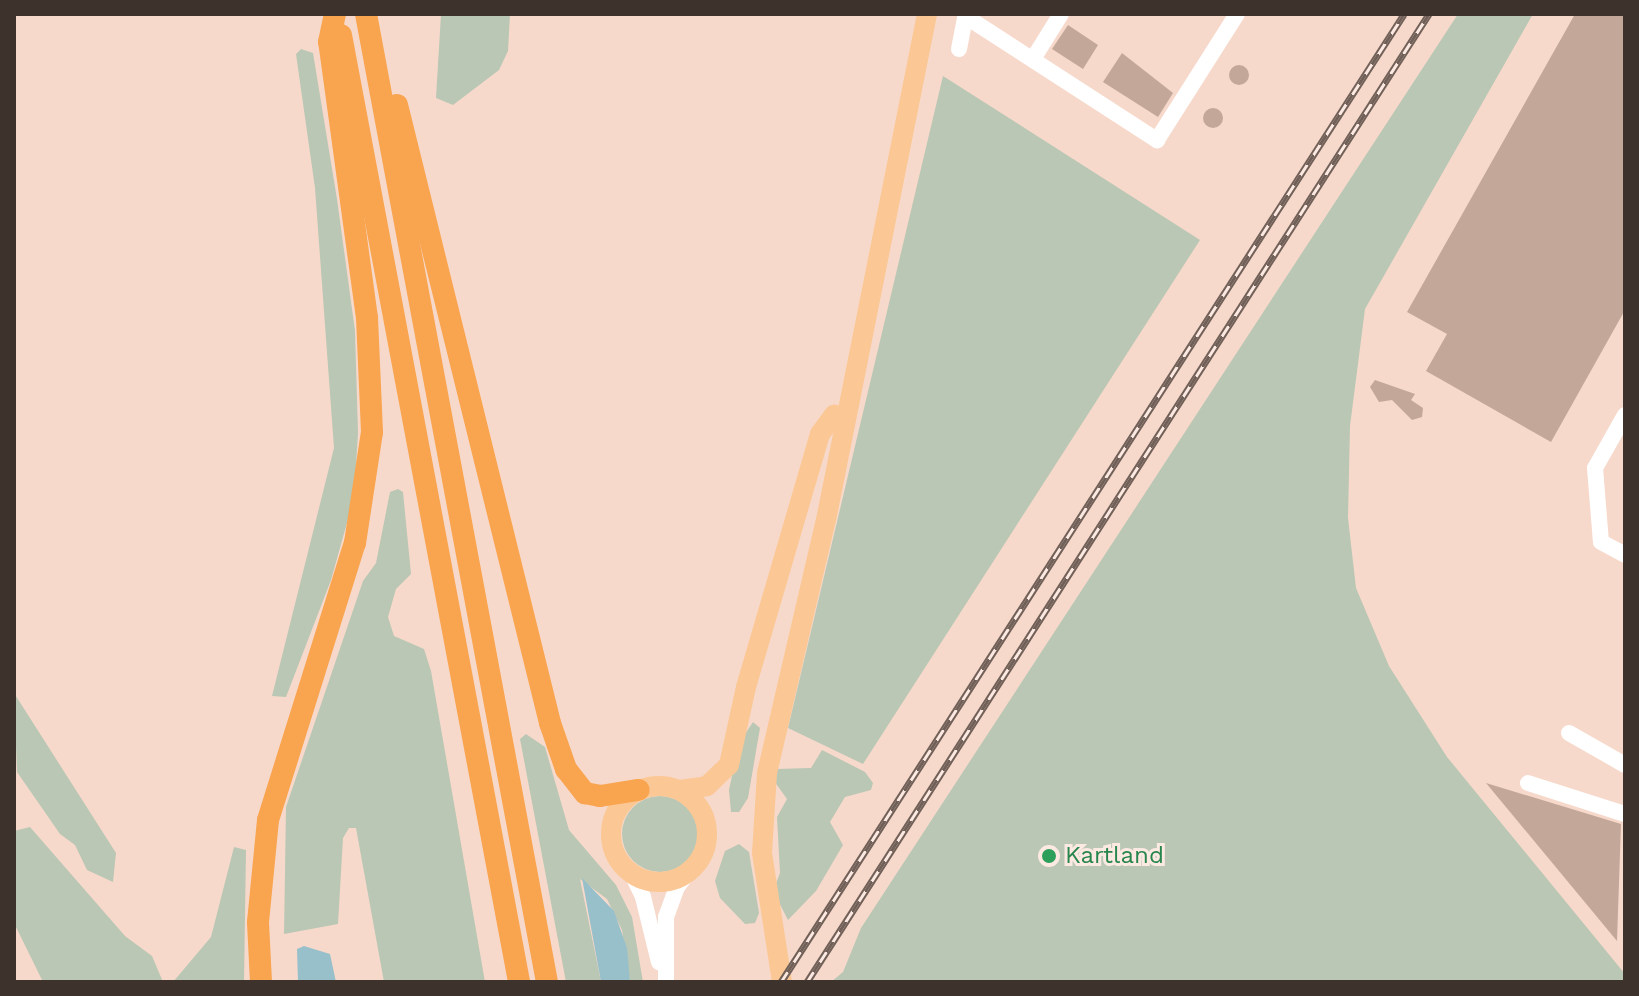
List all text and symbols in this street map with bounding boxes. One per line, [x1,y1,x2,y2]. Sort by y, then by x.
place label: Kartland [1065,842,1164,870]
marker: Kartland [1040,847,1058,865]

